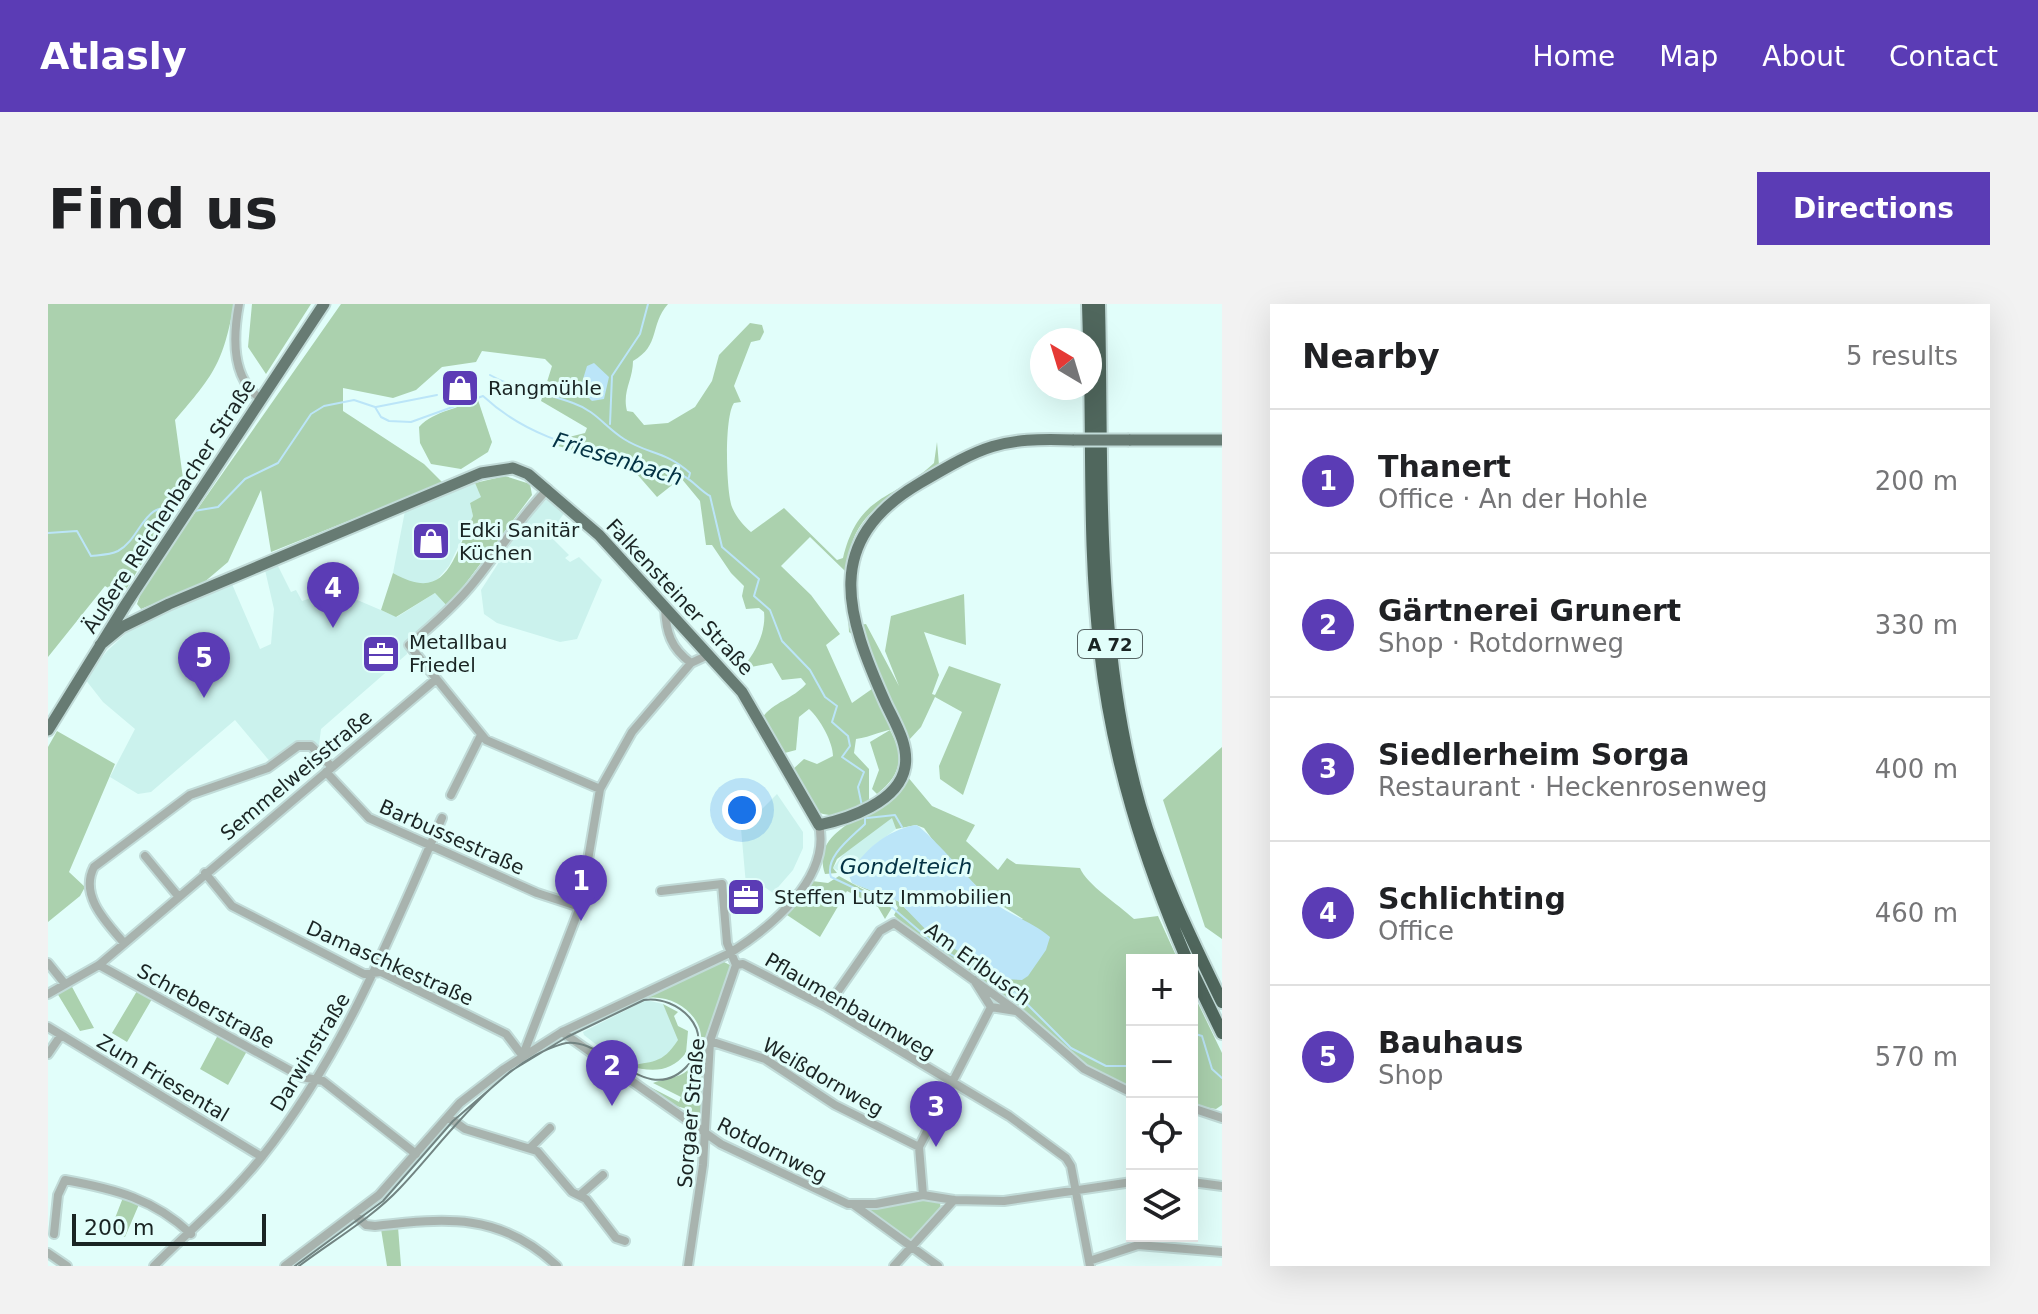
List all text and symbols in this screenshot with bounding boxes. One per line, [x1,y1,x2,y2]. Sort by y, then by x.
text: Atlasly [40,34,187,78]
text: Home [1532,40,1615,73]
text: Map [1659,40,1718,73]
text: About [1762,40,1845,73]
text: Contact [1889,40,1998,73]
button: Directions [1757,172,1990,245]
text: Find us [48,176,278,241]
north arrow [1030,328,1102,400]
text: Nearby [1302,336,1440,376]
text: 5 results [1846,341,1958,371]
shop icon: Rangmühle [439,367,481,409]
street label: Äußere Reichenbacher Straße [78,374,260,638]
place label: Rangmühle [488,376,602,400]
water label: Friesenbach [550,427,686,491]
text: Thanert [1378,449,1511,484]
text: 1 [1319,466,1337,496]
text: 200 m [1875,466,1958,496]
text: Office · An der Hohle [1378,484,1648,514]
street label: Falkensteiner Straße [601,514,759,680]
place label: Edki Sanitär Küchen [459,518,580,565]
shop icon: Edki Sanitär Küchen [410,520,452,562]
pin: 4 [307,562,359,628]
text: Gärtnerei Grunert [1378,593,1681,628]
text: 2 [1319,610,1337,640]
text: 330 m [1875,610,1958,640]
text: Shop · Rotdornweg [1378,628,1624,658]
place label: Metallbau Friedel [409,630,507,677]
road number: A 72 [1078,630,1142,658]
pin: 5 [178,632,230,698]
office icon: Metallbau Friedel [360,633,402,675]
street label: Semmelweisstraße [215,705,377,845]
text: Siedlerheim Sorga [1378,737,1690,772]
text: 3 [1319,754,1337,784]
text: 400 m [1875,754,1958,784]
text: Restaurant · Heckenrosenweg [1378,772,1767,802]
your location [722,790,762,830]
street label: Barbussestraße [376,794,528,880]
water label: Gondelteich [840,854,972,879]
pin: 1 [555,855,607,921]
office icon: Steffen Lutz Immobilien [725,876,767,918]
text: Schlichting [1378,881,1566,916]
place label: Steffen Lutz Immobilien [774,885,1012,909]
text: 4 [1319,898,1337,928]
text: 460 m [1875,898,1958,928]
street label: Damaschkestraße [303,915,477,1011]
text: Office [1378,916,1454,946]
street label: Am Erlbusch [920,917,1036,1011]
street label: Pflaumenbaumweg [761,947,939,1065]
map controls [1126,954,1198,1242]
button: + [1126,954,1198,1026]
street label: Schreberstraße [133,958,279,1054]
street label: Darwinstraße [265,988,355,1116]
text: Bauhaus [1378,1025,1523,1060]
button: − [1126,1026,1198,1098]
street label: Zum Friesental [93,1029,233,1127]
street label: Weißdornweg [758,1033,888,1121]
street label: Sorgaer Straße [672,1037,710,1189]
pin: 2 [586,1040,638,1106]
text: 5 [1319,1042,1337,1072]
text: 570 m [1875,1042,1958,1072]
text: Shop [1378,1060,1443,1090]
pin: 3 [910,1081,962,1147]
button: locate [1126,1098,1198,1170]
street label: Rotdornweg [713,1112,831,1188]
button: layers [1126,1170,1198,1242]
scale bar [72,1210,266,1246]
text: 200 m [84,1215,154,1240]

